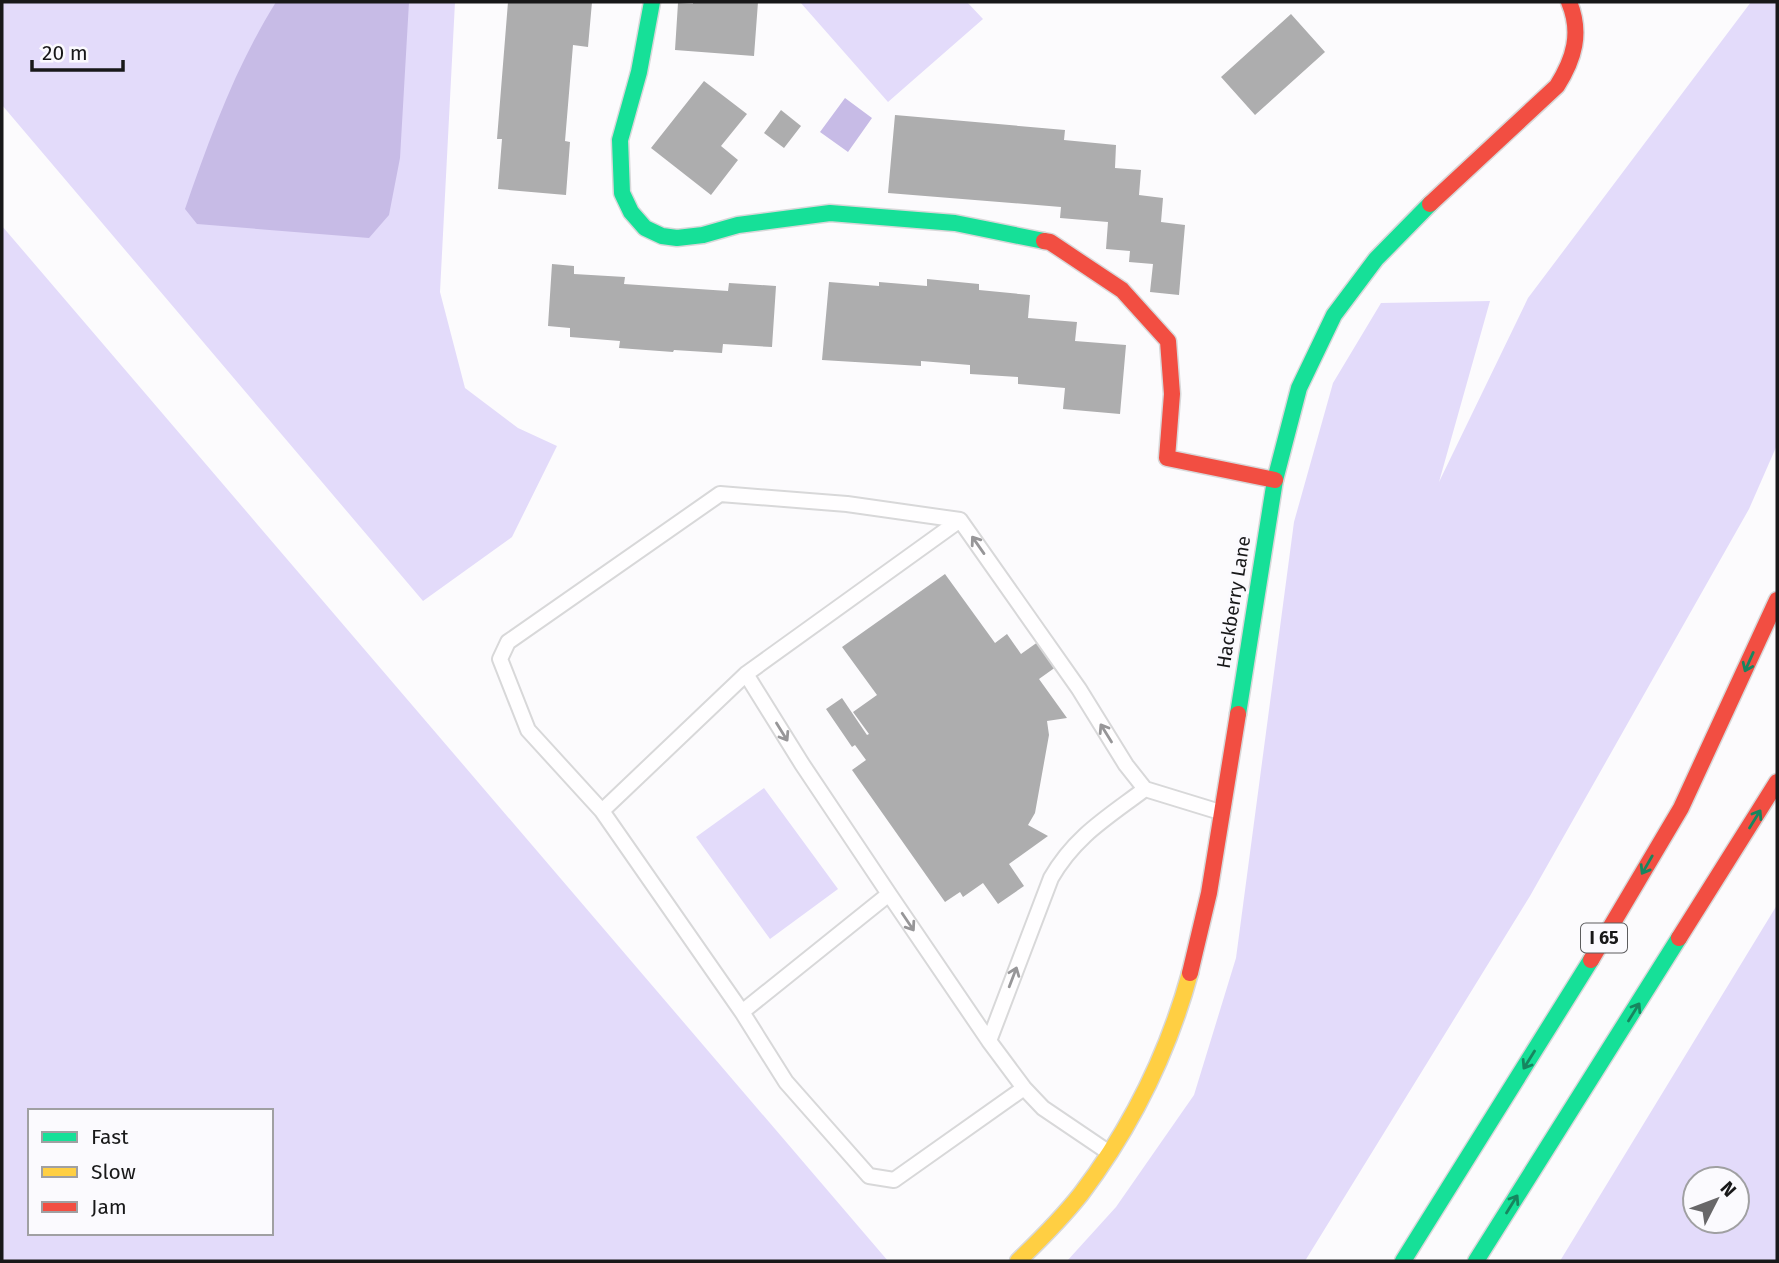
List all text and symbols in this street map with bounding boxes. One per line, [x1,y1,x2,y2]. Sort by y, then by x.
scale bar [32,28,122,72]
text: 20 m [42,40,88,66]
street label: Hackberry Lane [1212,534,1255,670]
one-way arrow [971,536,985,555]
one-way arrow [1742,651,1755,672]
one-way arrow [775,722,789,742]
one-way arrow [1099,723,1113,743]
one-way arrow [1748,809,1762,829]
one-way arrow [1640,855,1654,875]
one-way arrow [900,912,915,931]
road number: I 65 [1581,923,1627,953]
one-way arrow [1008,967,1020,989]
one-way arrow [1628,1002,1642,1022]
one-way arrow [1522,1049,1536,1069]
legend [28,1109,273,1235]
text: Fast [91,1124,129,1150]
text: Slow [91,1159,136,1185]
north arrow [1681,1165,1751,1235]
text: N [1715,1177,1741,1201]
text: Jam [91,1194,127,1220]
one-way arrow [1506,1194,1520,1214]

